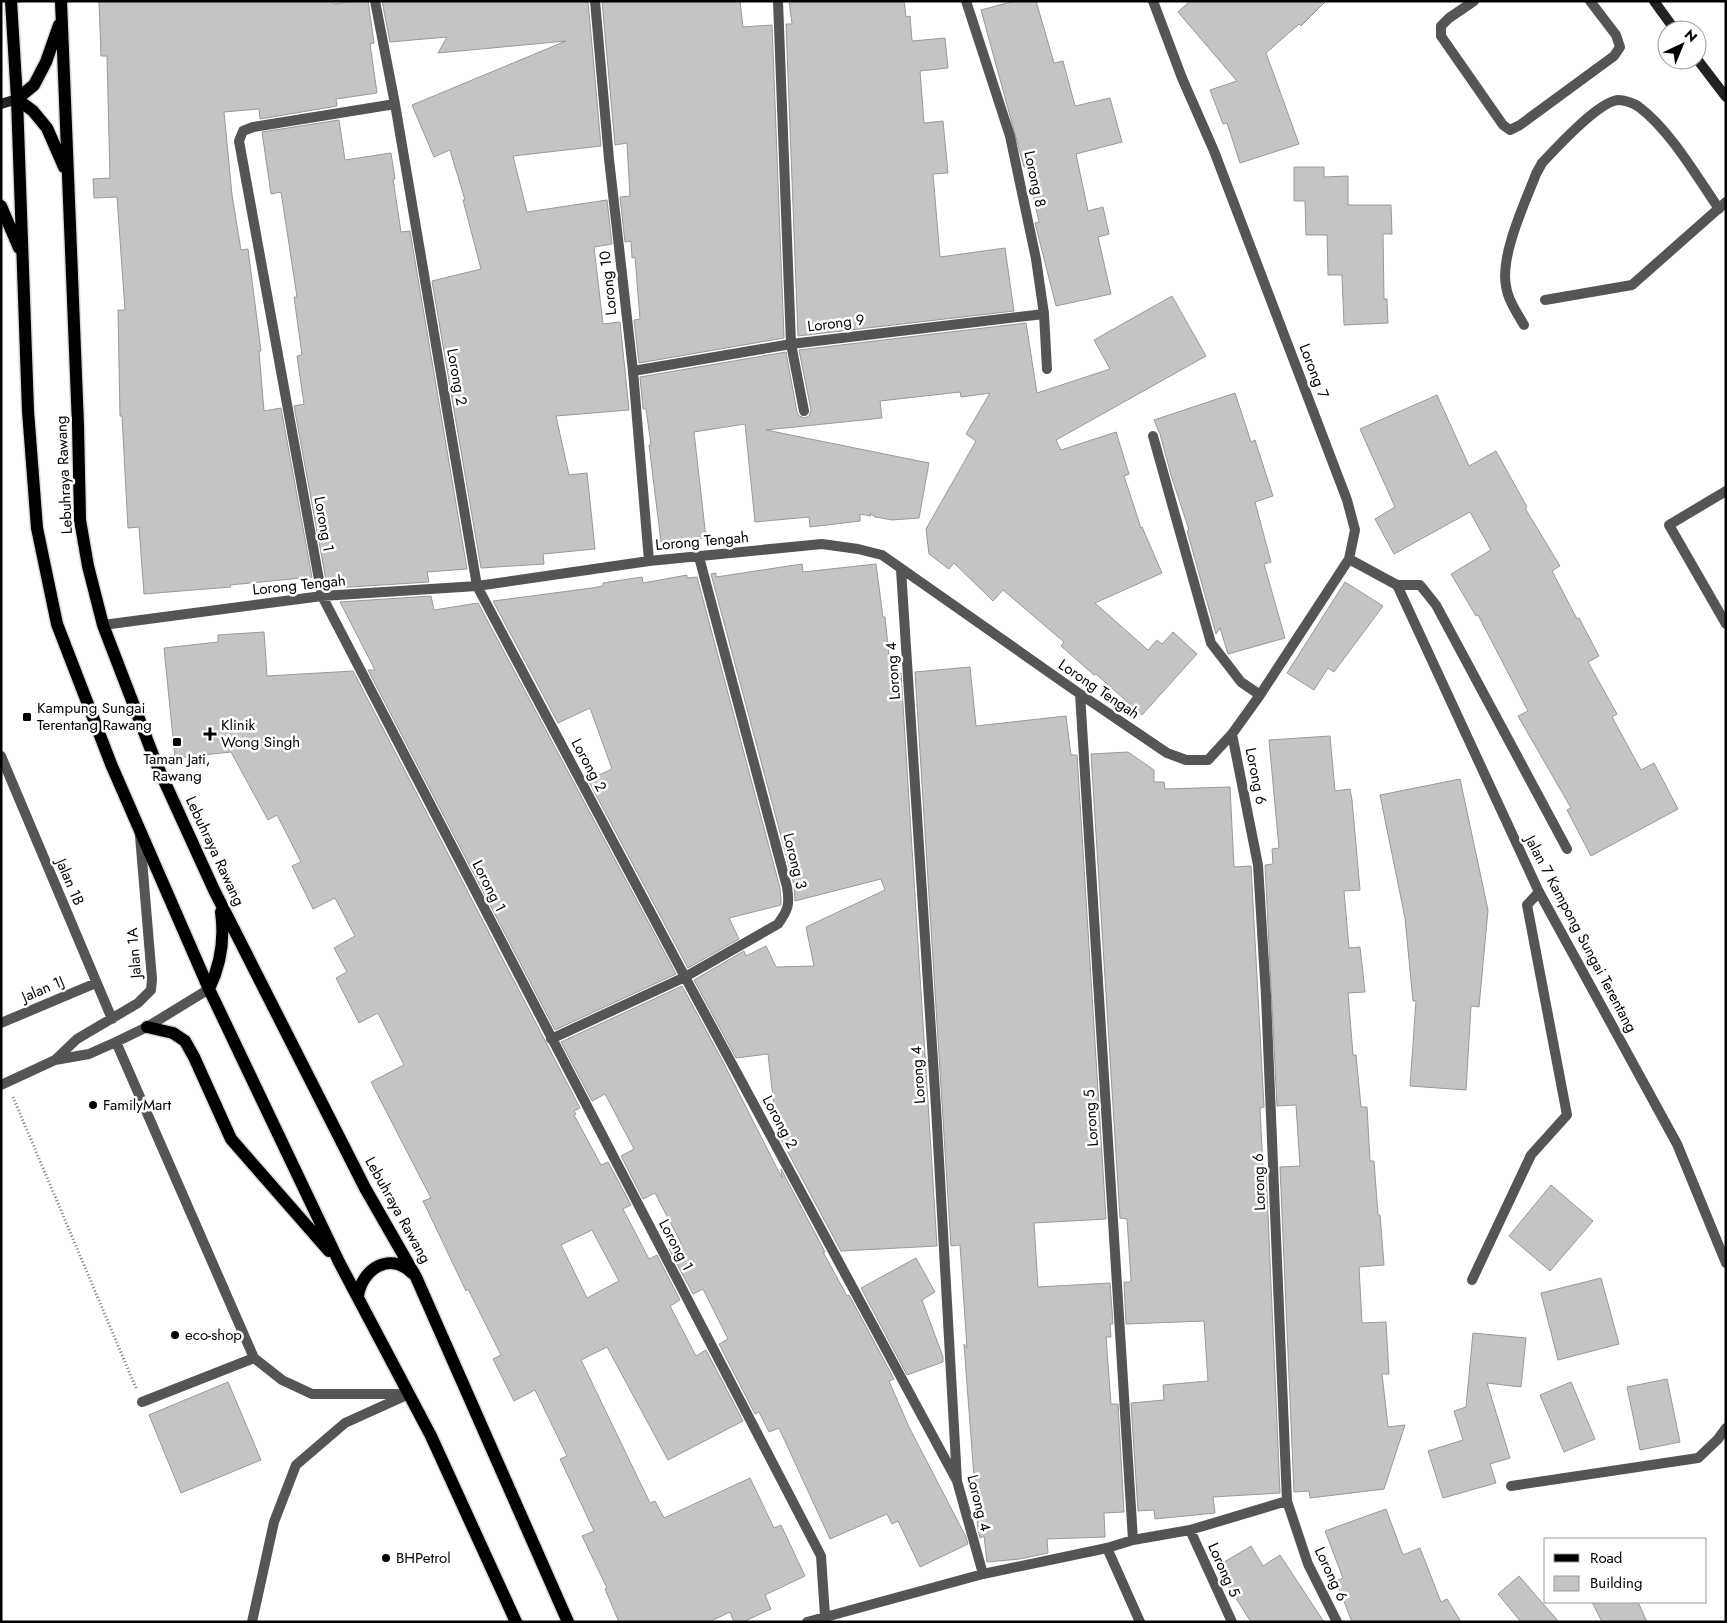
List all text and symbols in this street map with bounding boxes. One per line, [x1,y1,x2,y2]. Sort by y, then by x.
north arrow [1657,20,1707,70]
text: N [1680,25,1702,47]
street label: Lorong 8 [1018,149,1052,209]
street label: Lorong 10 [594,250,622,316]
street label: Lorong 9 [806,309,866,337]
street label: Lorong 7 [1294,341,1334,402]
street label: Lorong 2 [441,347,473,407]
street label: Lebuhraya Rawang [50,415,78,535]
street label: Lorong 1 [308,495,340,553]
street label: Lorong Tengah [654,526,750,556]
street label: Lorong Tengah [251,569,347,601]
street label: Lorong 4 [880,641,906,701]
street label: Lorong Tengah [1054,654,1144,724]
place label: Kampung Sungai Terentang Rawang [37,697,152,736]
marker: Kampung Sungai Terentang Rawang [21,711,33,723]
place label: Klinik Wong Singh [221,714,300,753]
marker: Klinik Wong Singh [203,727,217,741]
street label: Lorong 2 [566,734,612,796]
marker: Taman Jati, Rawang [171,736,183,748]
street label: Lorong 6 [1240,746,1272,806]
place label: Taman Jati, Rawang [144,748,210,787]
street label: Lebuhraya Rawang [180,793,250,909]
street label: Jalan 7 Kampong Sungai Terentang [1519,830,1642,1036]
street label: Lorong 3 [777,831,813,891]
street label: Jalan 1B [50,853,90,909]
street label: Lorong 1 [467,856,511,916]
street label: Jalan 1A [121,927,147,981]
street label: Jalan 1J [17,970,68,1009]
street label: Lorong 4 [905,1045,931,1105]
street label: Lorong 5 [1078,1089,1104,1147]
street label: Lorong 2 [757,1091,803,1153]
place label: FamilyMart [103,1094,171,1116]
marker: FamilyMart [87,1099,99,1111]
street label: Lebuhraya Rawang [360,1153,436,1267]
street label: Lorong 6 [1247,1153,1271,1211]
street label: Lorong 1 [653,1215,699,1275]
place label: eco-shop [185,1324,242,1346]
marker: eco-shop [169,1329,181,1341]
street label: Lorong 4 [961,1472,997,1534]
legend [1544,1538,1707,1603]
street label: Lorong 5 [1202,1539,1246,1601]
street label: Lorong 6 [1309,1543,1353,1605]
place label: BHPetrol [396,1547,451,1569]
text: Road [1590,1547,1622,1569]
marker: BHPetrol [380,1552,392,1564]
text: Building [1590,1572,1642,1594]

